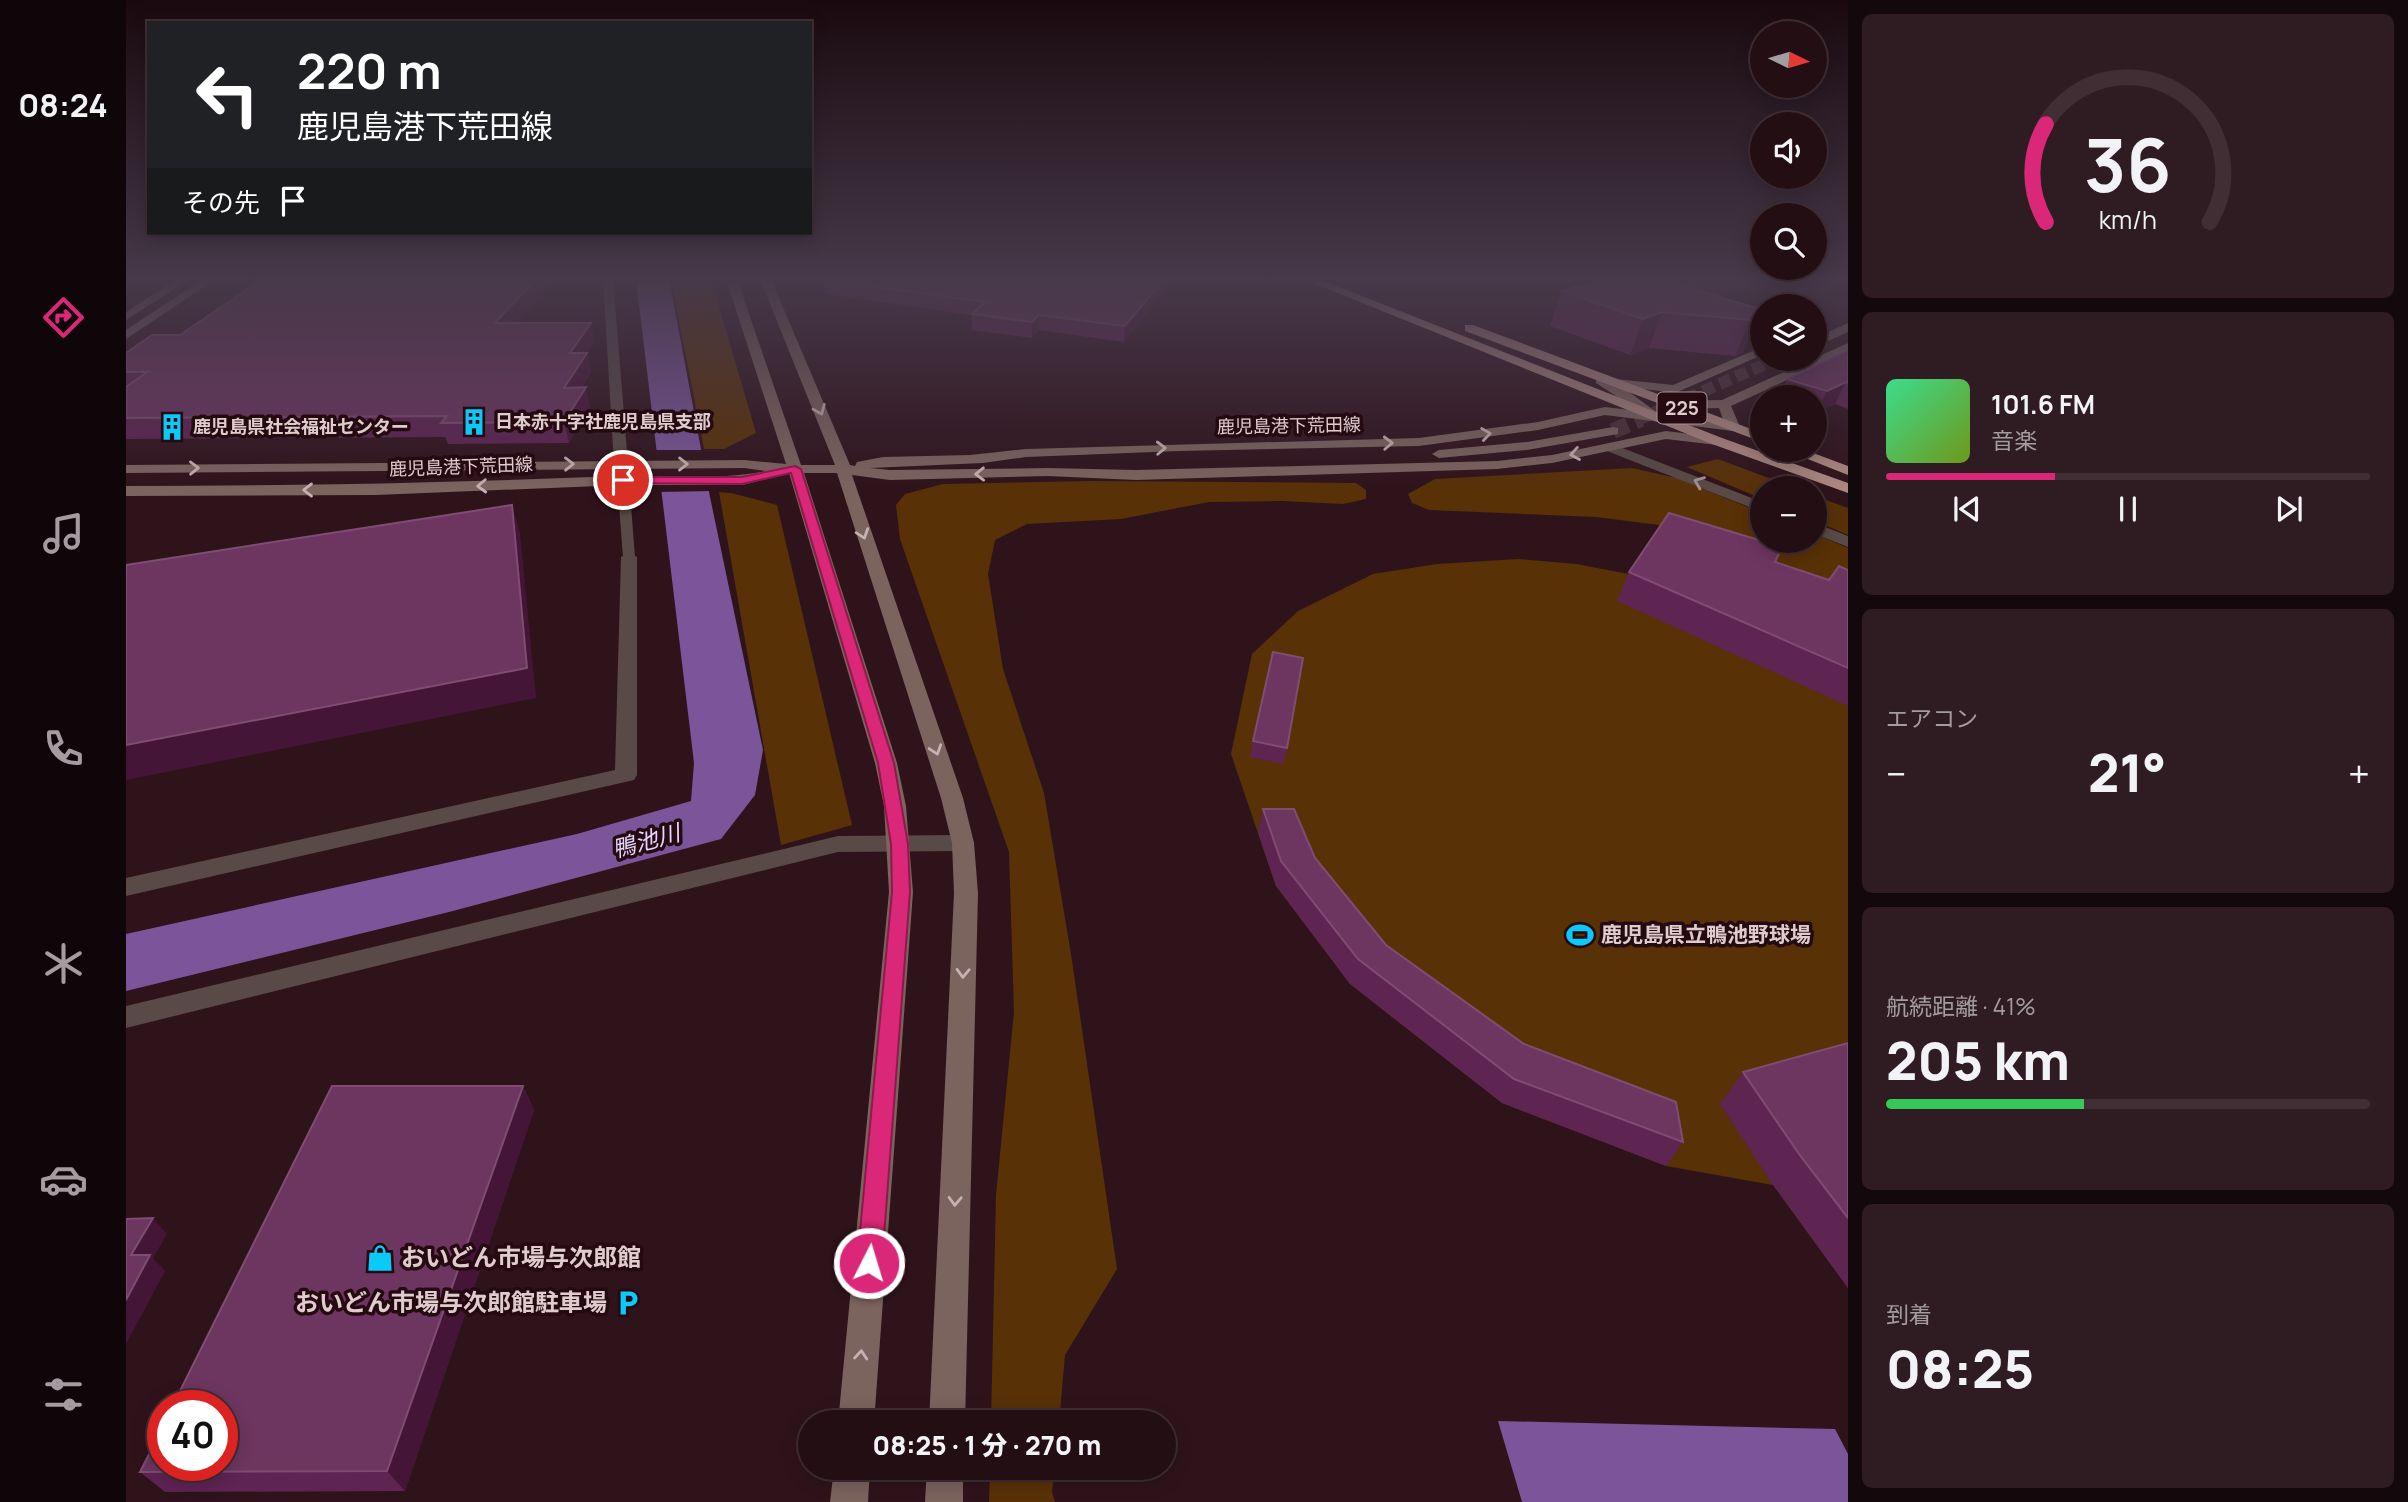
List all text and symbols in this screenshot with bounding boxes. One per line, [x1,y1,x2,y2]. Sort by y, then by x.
north arrow [1750,21,1827,98]
map controls [1750,21,1827,553]
text: 220 m [297,37,441,104]
icon: left [182,49,273,140]
text: 08:24 [18,83,108,127]
text: 鹿児島港下荒田線 [297,104,553,148]
button: sound [1750,112,1827,189]
text: 36 [2084,114,2172,214]
icon: arrive [274,182,312,220]
text: その先 [182,184,260,220]
text: km/h [2099,202,2157,237]
button: search [1750,203,1827,280]
icon: directions [39,293,88,342]
button: layers [1750,294,1827,371]
button: + [1750,385,1827,462]
text: 101.6 FM [1991,386,2095,422]
road number: 225 [1658,392,1706,424]
one-way arrow [812,403,826,415]
building icon: 日本赤十字社鹿児島県支部 [459,407,489,437]
place label: 日本赤十字社鹿児島県支部 [495,409,711,433]
building icon: 鹿児島県社会福祉センター [157,412,187,442]
street label: 鹿児島港下荒田線 [1217,412,1361,438]
place label: 鹿児島県社会福祉センター [193,414,409,438]
text: 音楽 [1991,424,2037,456]
one-way arrow [1481,427,1492,442]
one-way arrow [1384,435,1394,451]
one-way arrow [1156,440,1167,455]
one-way arrow [1569,446,1581,461]
pin [593,450,653,510]
street label: 鹿児島港下荒田線 [389,451,533,481]
one-way arrow [678,456,688,472]
one-way arrow [563,457,574,472]
one-way arrow [189,461,200,476]
icon: arrive [604,461,642,499]
one-way arrow [974,466,985,481]
one-way arrow [1694,476,1706,490]
button: − [1750,476,1827,553]
one-way arrow [476,478,487,493]
one-way arrow [302,482,313,498]
icon: previous [1948,490,1986,528]
icon: pause [2109,490,2147,528]
icon: next [2270,490,2308,528]
icon: music [39,509,88,558]
one-way arrow [855,528,869,540]
text: エアコン [1886,702,1978,734]
icon: phone [39,724,88,773]
text: 21° [2088,737,2167,808]
one-way arrow [928,743,942,755]
text: − [1886,747,1907,799]
text: + [2348,747,2370,799]
water label: 鴨池川 [608,815,686,864]
sports icon: 鹿児島県立鴨池野球場 [1565,920,1595,950]
place label: 鹿児島県立鴨池野球場 [1601,920,1811,948]
icon: climate [39,939,88,988]
one-way arrow [955,968,970,979]
text: 航続距離 · 41% [1886,990,2036,1022]
text: 205 km [1886,1025,2070,1096]
icon: car [39,1155,88,1204]
one-way arrow [947,1195,962,1206]
position arrow [832,1226,906,1300]
place label: おいどん市場与次郎館 [401,1240,641,1273]
shop icon: おいどん市場与次郎館 [365,1243,395,1273]
place label: おいどん市場与次郎館駐車場 [295,1285,607,1318]
parking icon: おいどん市場与次郎館駐車場 [613,1288,643,1318]
text: 到着 [1886,1298,1932,1330]
text: 08:25 [1886,1333,2034,1404]
one-way arrow [854,1349,869,1361]
icon: filters [39,1370,88,1419]
speed limit sign: 40 [147,1390,238,1481]
text: 08:25 · 1 分 · 270 m [873,1427,1101,1463]

